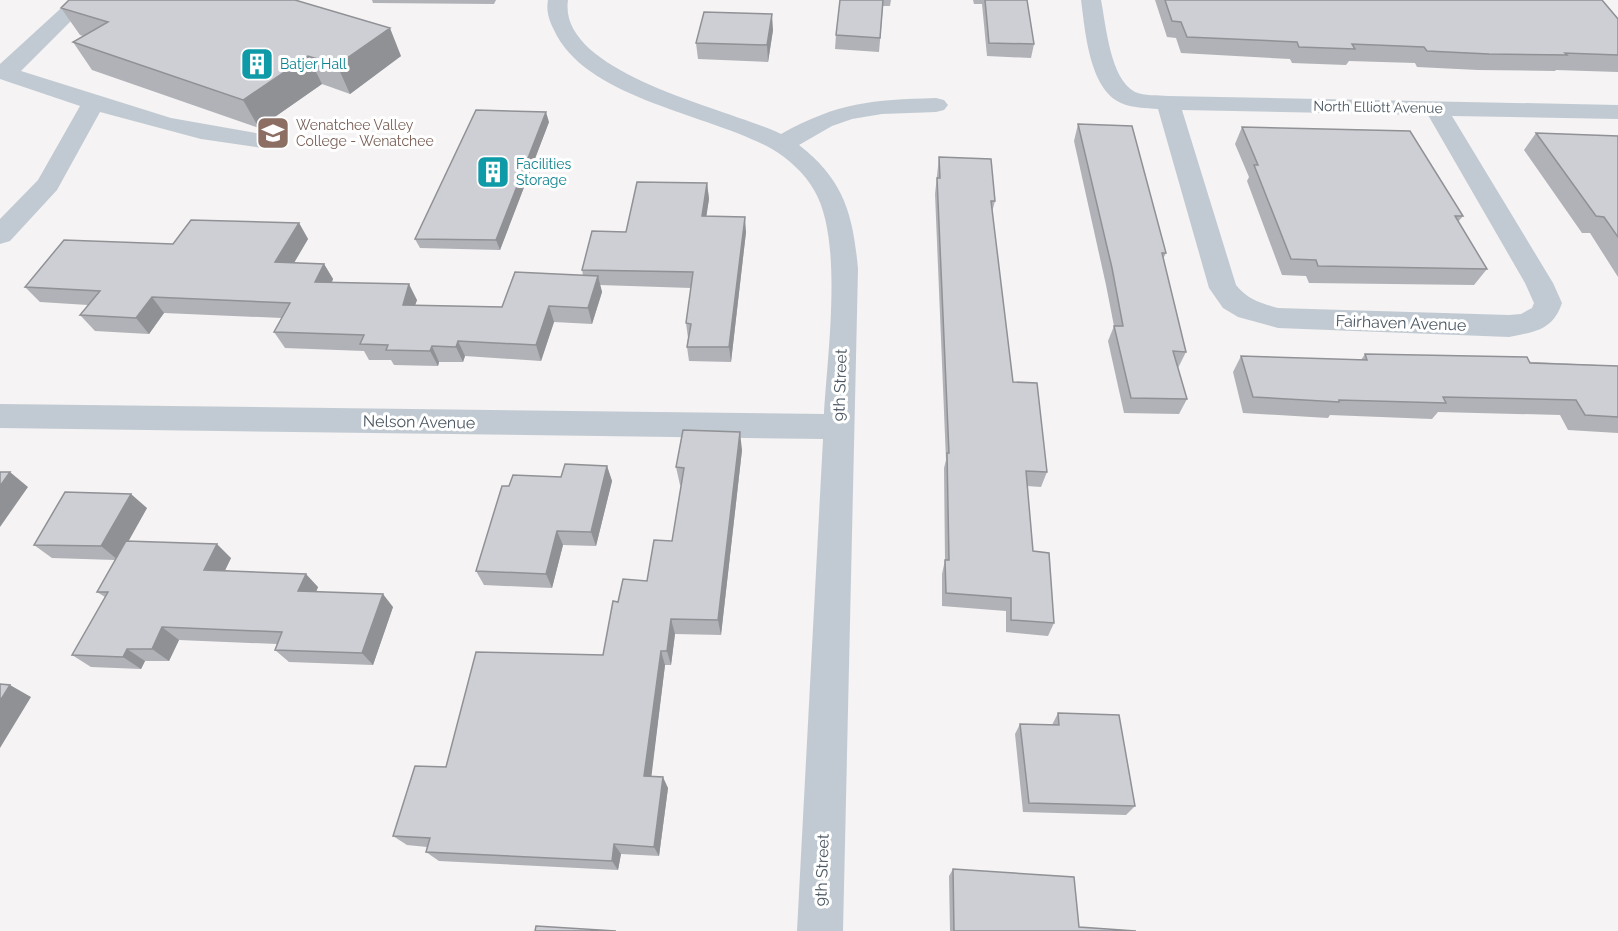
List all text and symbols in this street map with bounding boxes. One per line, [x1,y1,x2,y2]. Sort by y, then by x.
building icon: Batjer Hall [239,46,275,82]
place label: Batjer Hall [280,56,347,72]
street label: North Elliott Avenue [1313,98,1443,116]
school or university icon: Wenatchee Valley College - Wenatchee [255,115,291,151]
place label: Wenatchee Valley College - Wenatchee [296,117,434,149]
building icon: Facilities Storage [475,154,511,190]
place label: Facilities Storage [516,156,572,188]
street label: Fairhaven Avenue [1335,311,1467,335]
street label: 9th Street [829,348,851,422]
street label: Nelson Avenue [363,412,475,432]
street label: 9th Street [811,833,833,907]

